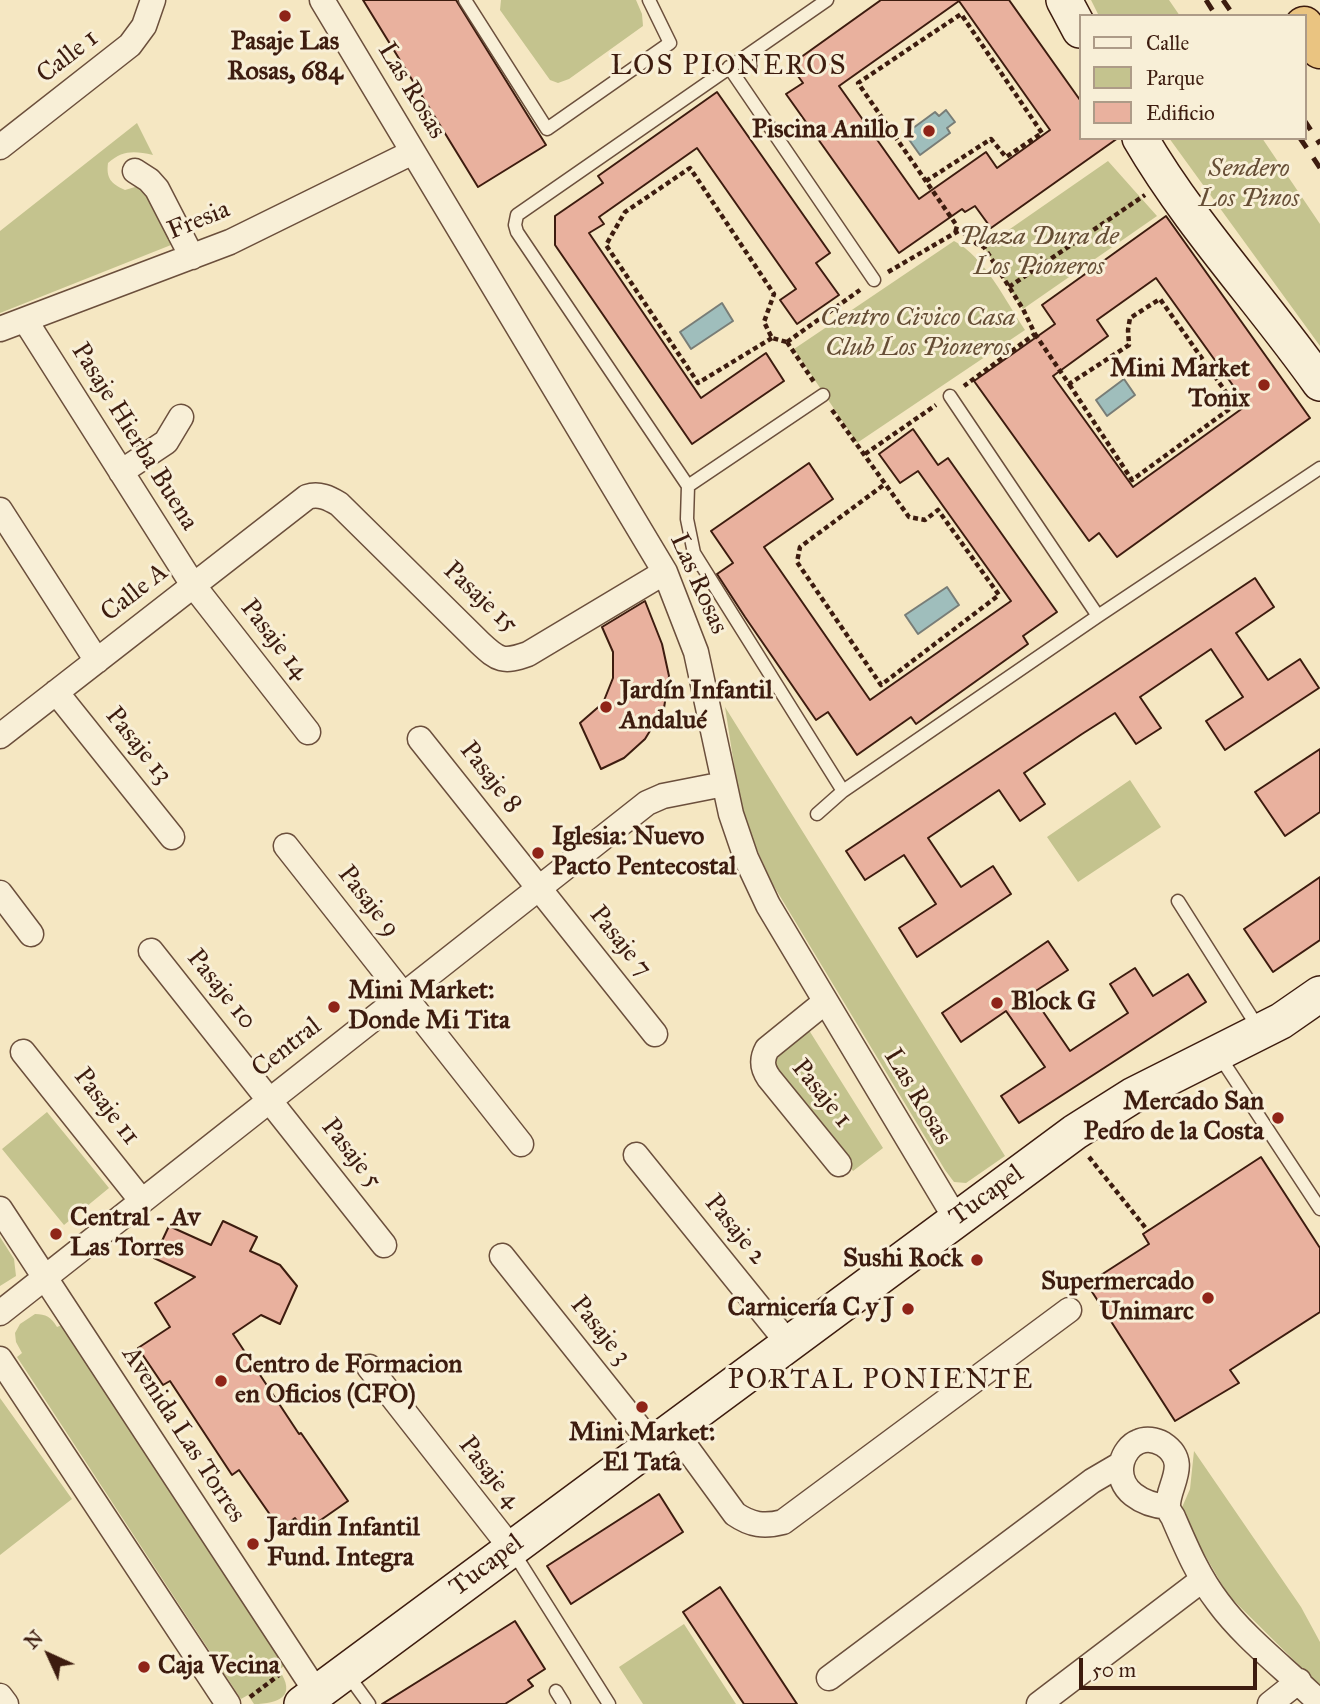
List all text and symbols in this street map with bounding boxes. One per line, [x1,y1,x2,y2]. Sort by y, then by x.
marker: Pasaje Las Rosas, 684 [277,8,293,24]
legend [1078,14,1306,140]
street label: Calle 1 [31,23,105,91]
place label: Pasaje Las Rosas, 684 [227,27,343,88]
text: Calle [1146,30,1189,56]
street label: Las Rosas [370,37,452,145]
district label: LOS PIONEROS [612,50,846,84]
text: Parque [1146,65,1204,91]
text: Edificio [1146,100,1215,126]
place label: Piscina Anillo I [752,115,915,147]
marker: Piscina Anillo I [921,123,937,139]
park label: Sendero Los Pinos [1199,154,1299,216]
street label: Fresia [163,194,235,248]
park label: Plaza Dura de Los Pioneros [959,222,1119,284]
park label: Centro Civico Casa Club Los Pioneros [820,303,1016,364]
street label: Pasaje Hierba Buena [64,338,204,536]
place label: Mini Market Tonix [1110,354,1250,416]
marker: Mini Market Tonix [1256,377,1272,393]
street label: Las Rosas [662,529,734,639]
street label: Pasaje 15 [436,556,524,640]
street label: Calle A [95,557,175,629]
street label: Pasaje 14 [233,594,315,686]
place label: Jardín Infantil Andalué [620,676,773,738]
marker: Jardín Infantil Andalué [598,699,614,715]
street label: Pasaje 13 [98,701,178,791]
street label: Pasaje 8 [452,736,528,820]
place label: Iglesia: Nuevo Pacto Pentecostal [552,822,737,884]
marker: Iglesia: Nuevo Pacto Pentecostal [530,845,546,861]
street label: Pasaje 9 [330,860,406,944]
street label: Pasaje 7 [582,900,658,984]
street label: Pasaje 10 [179,944,263,1036]
place label: Mini Market: Donde Mi Tita [348,976,510,1038]
place label: Block G [1011,987,1096,1019]
marker: Block G [989,995,1005,1011]
marker: Mini Market: Donde Mi Tita [326,999,342,1015]
street label: Central [246,1011,328,1085]
street label: Las Rosas [876,1043,958,1151]
street label: Pasaje 1 [784,1054,858,1134]
street label: Pasaje 11 [66,1062,146,1152]
place label: Mercado San Pedro de la Costa [1084,1087,1264,1148]
marker: Mercado San Pedro de la Costa [1270,1110,1286,1126]
street label: Pasaje 5 [314,1113,388,1195]
street label: Tucapel [944,1159,1030,1233]
street label: Pasaje 2 [697,1189,773,1271]
place label: Central - Av Las Torres [70,1203,200,1264]
marker: Central - Av Las Torres [48,1226,64,1242]
place label: Sushi Rock [843,1244,963,1276]
marker: Sushi Rock [969,1252,985,1268]
place label: Supermercado Unimarc [1041,1267,1194,1328]
street label: Pasaje 3 [563,1290,637,1372]
marker: Supermercado Unimarc [1200,1290,1216,1306]
place label: Carnicería C y J [728,1293,894,1325]
marker: Carnicería C y J [900,1301,916,1317]
street label: Avenida Las Torres [114,1341,252,1529]
place label: Centro de Formacion en Oficios (CFO) [235,1350,462,1412]
district label: PORTAL PONIENTE [730,1364,1032,1398]
marker: Centro de Formacion en Oficios (CFO) [213,1373,229,1389]
marker: Mini Market: El Tata [634,1399,650,1415]
place label: Mini Market: El Tata [569,1418,715,1480]
street label: Pasaje 4 [451,1431,527,1515]
place label: Jardin Infantil Fund. Integra [267,1513,420,1574]
street label: Tucapel [444,1528,530,1604]
marker: Jardin Infantil Fund. Integra [245,1536,261,1552]
north arrow [14,1620,84,1690]
text: N [20,1626,48,1654]
scale bar [1082,1644,1260,1688]
place label: Caja Vecina [158,1651,280,1683]
text: 50 m [1092,1657,1136,1683]
marker: Caja Vecina [136,1659,152,1675]

